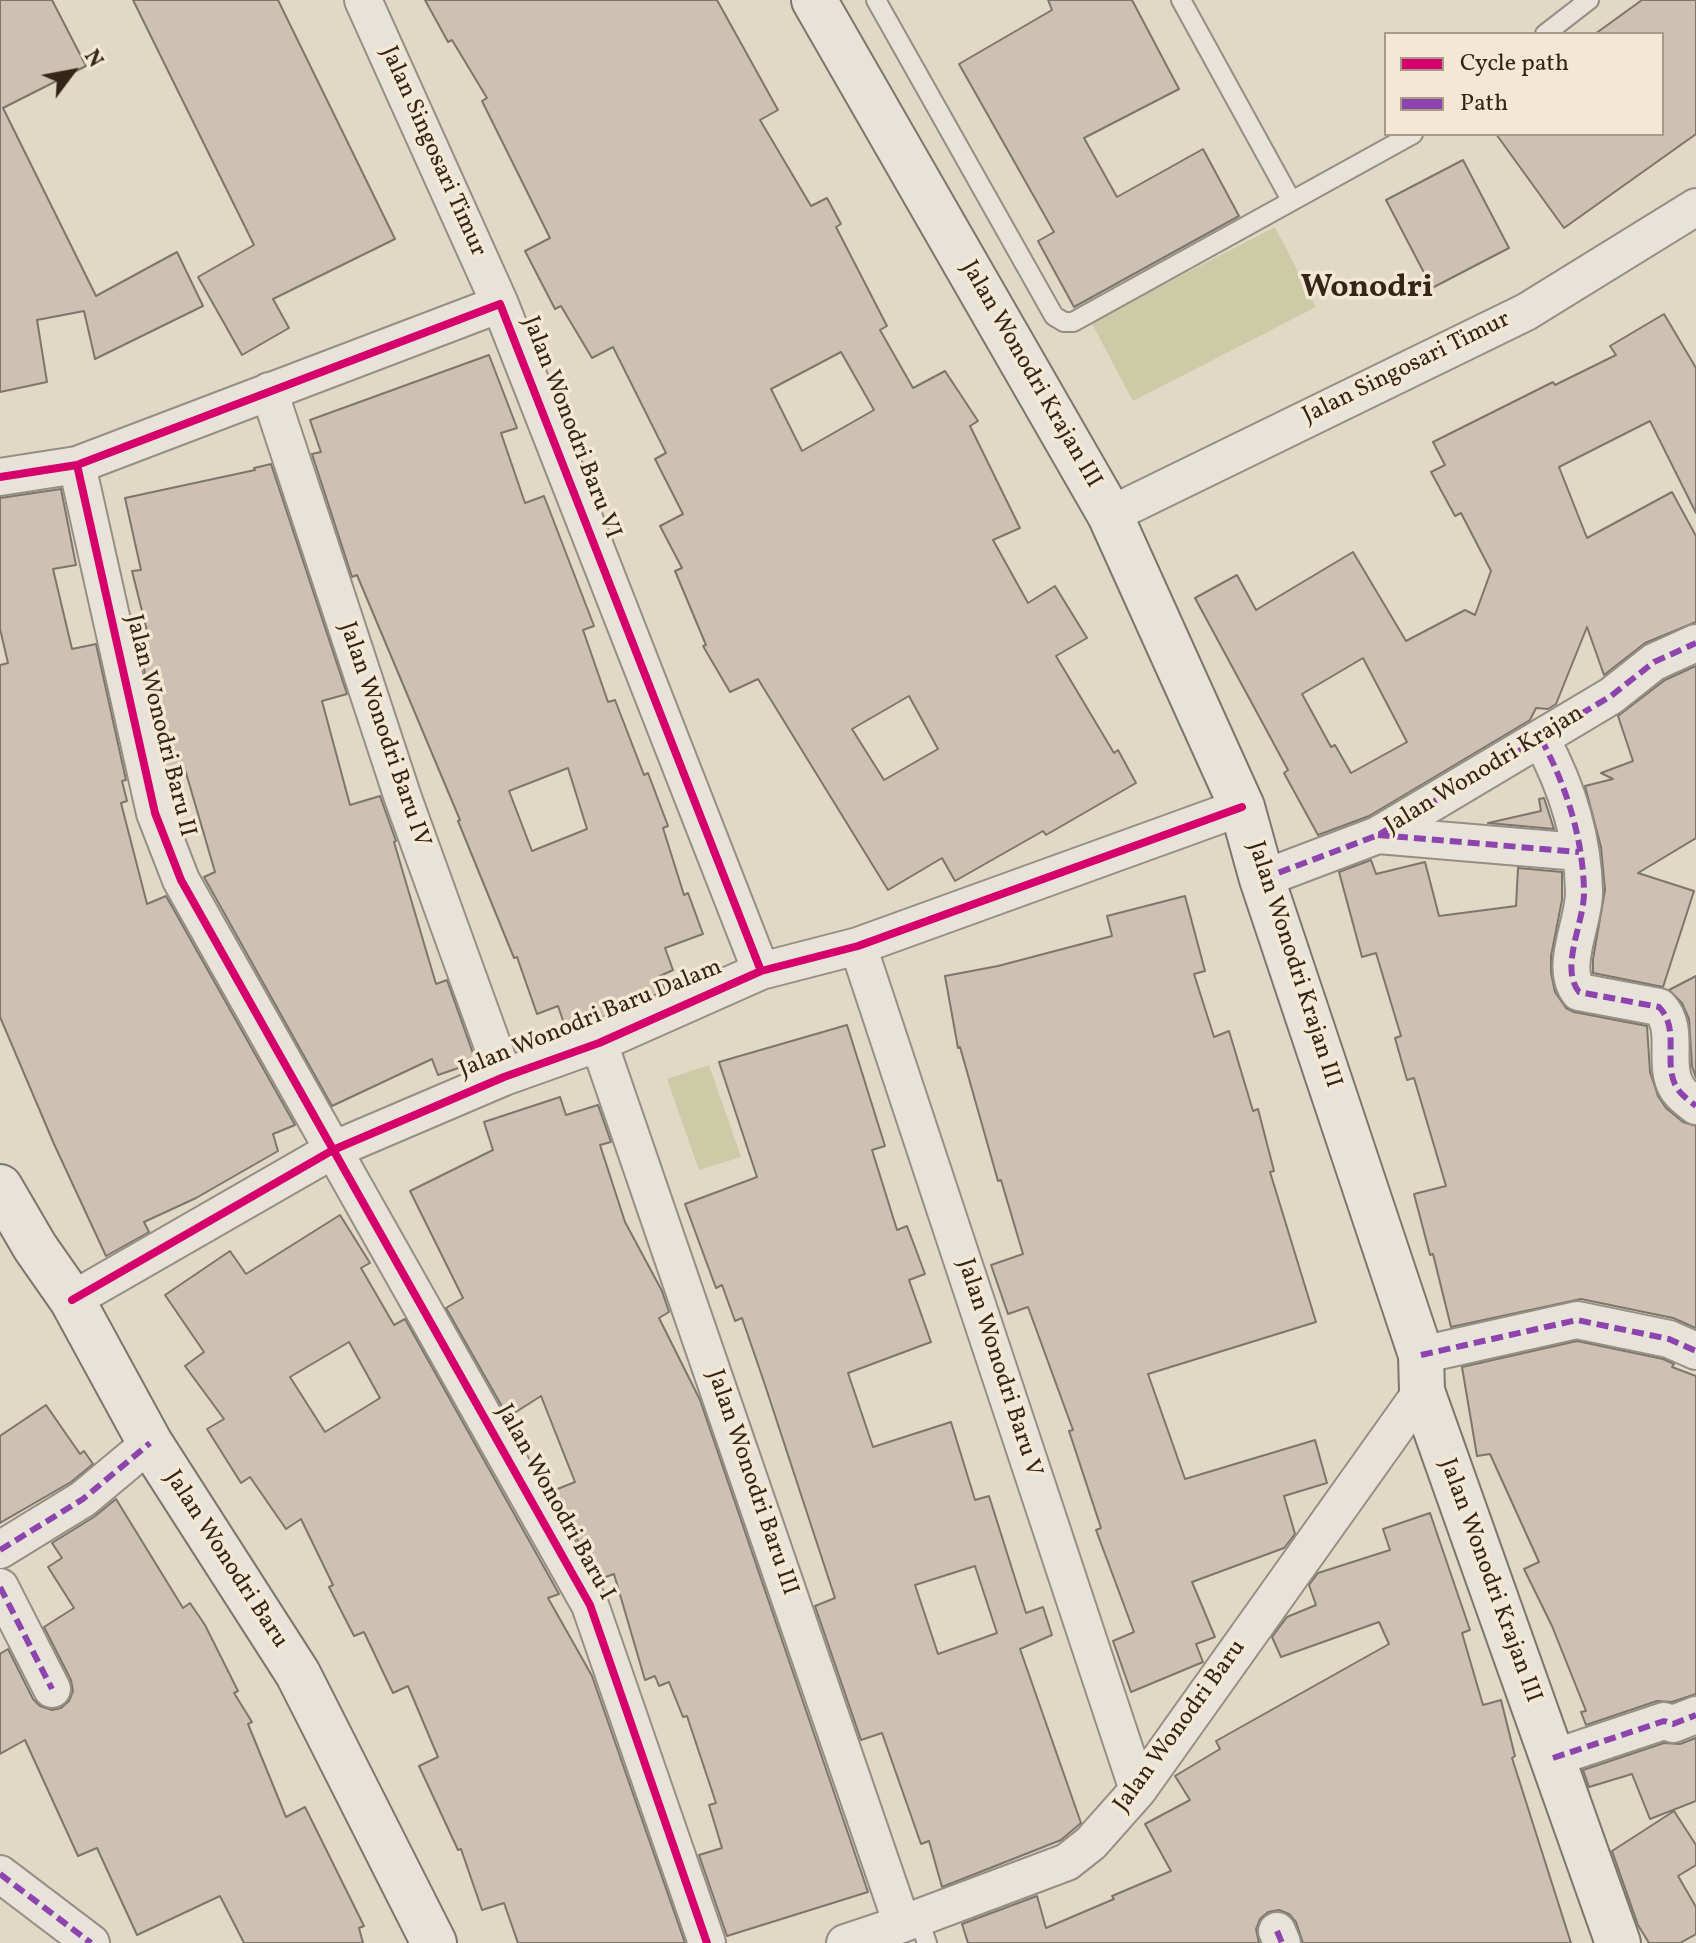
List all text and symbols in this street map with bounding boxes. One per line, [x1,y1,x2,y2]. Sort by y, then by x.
north arrow [32,32,112,112]
legend [1384,32,1664,136]
street label: Jalan Singosari Timur [373,42,491,262]
text: N [75,44,110,74]
text: Cycle path [1460,47,1569,81]
text: Path [1460,87,1508,121]
street label: Jalan Wonodri Krajan III [953,256,1107,494]
district label: Wonodri [1301,271,1433,309]
street label: Jalan Singosari Timur [1299,306,1515,432]
street label: Jalan Wonodri Baru VI [514,313,626,543]
street label: Jalan Wonodri Baru II [117,612,201,840]
street label: Jalan Wonodri Baru IV [331,619,435,851]
street label: Jalan Wonodri Krajan [1380,700,1590,842]
street label: Jalan Wonodri Krajan III [1240,838,1346,1092]
street label: Jalan Wonodri Baru Dalam [455,954,727,1086]
street label: Jalan Wonodri Baru V [949,1255,1047,1481]
street label: Jalan Wonodri Baru III [699,1366,803,1600]
street label: Jalan Wonodri Baru I [488,1400,620,1606]
street label: Jalan Wonodri Krajan III [1431,1455,1547,1707]
street label: Jalan Wonodri Baru [157,1466,293,1654]
street label: Jalan Wonodri Baru [1109,1635,1253,1819]

